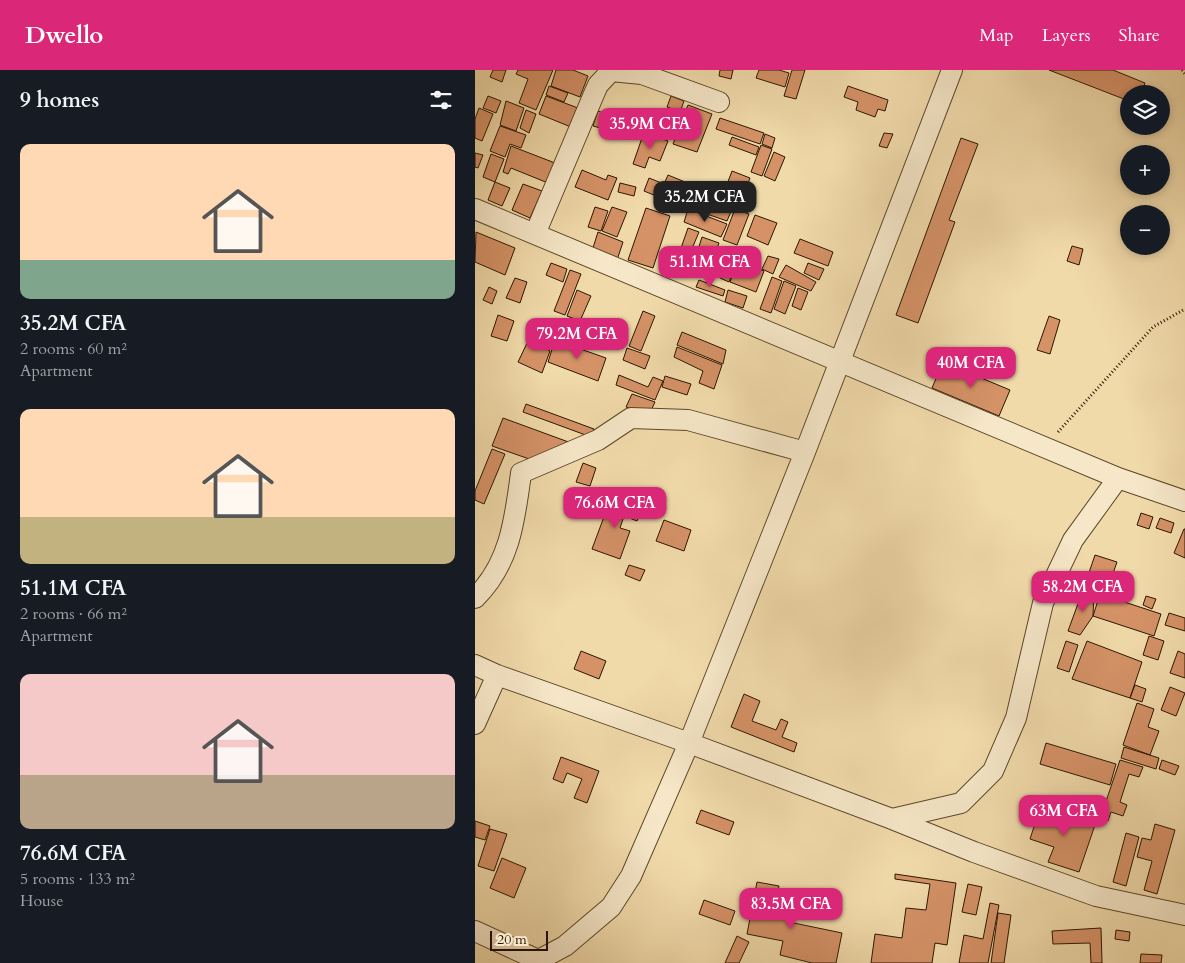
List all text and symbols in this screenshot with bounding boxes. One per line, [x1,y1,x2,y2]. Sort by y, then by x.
text: Dwello [25,19,103,52]
text: Map [979,23,1014,48]
text: Layers [1042,23,1091,48]
text: Share [1119,23,1160,48]
map controls [1120,85,1170,255]
button: layers [1120,85,1170,135]
text: 9 homes [20,86,99,115]
icon: filters [427,86,455,114]
pin: 35.9M CFA [593,108,707,150]
text: 35.9M CFA [609,113,691,135]
button: + [1120,145,1170,195]
icon: home [193,176,283,266]
pin: 35.2M CFA [648,180,762,223]
text: 35.2M CFA [664,186,746,208]
button: − [1120,205,1170,255]
pin: 51.1M CFA [653,246,767,288]
text: 51.1M CFA [669,251,751,273]
text: 35.2M CFA [20,309,127,338]
pin: 79.2M CFA [520,318,634,360]
text: 79.2M CFA [536,323,618,345]
text: 2 rooms · 60 m² [20,338,127,360]
pin: 40M CFA [925,346,1017,389]
text: 40M CFA [937,352,1005,374]
text: Apartment [20,360,93,382]
icon: home [193,441,283,531]
pin: 76.6M CFA [558,486,672,529]
text: 76.6M CFA [574,492,656,514]
pin: 58.2M CFA [1026,570,1140,613]
text: 51.1M CFA [20,574,127,603]
text: 58.2M CFA [1042,576,1124,598]
text: 2 rooms · 66 m² [20,603,127,625]
text: Apartment [20,625,93,647]
icon: home [193,706,283,796]
pin: 63M CFA [1018,794,1110,837]
text: 63M CFA [1030,800,1098,822]
text: 76.6M CFA [20,839,127,868]
text: 5 rooms · 133 m² [20,868,135,890]
pin: 83.5M CFA [734,888,848,930]
text: House [20,890,63,912]
text: 83.5M CFA [750,893,832,915]
scale bar [490,928,547,951]
text: 20 m [497,930,527,949]

